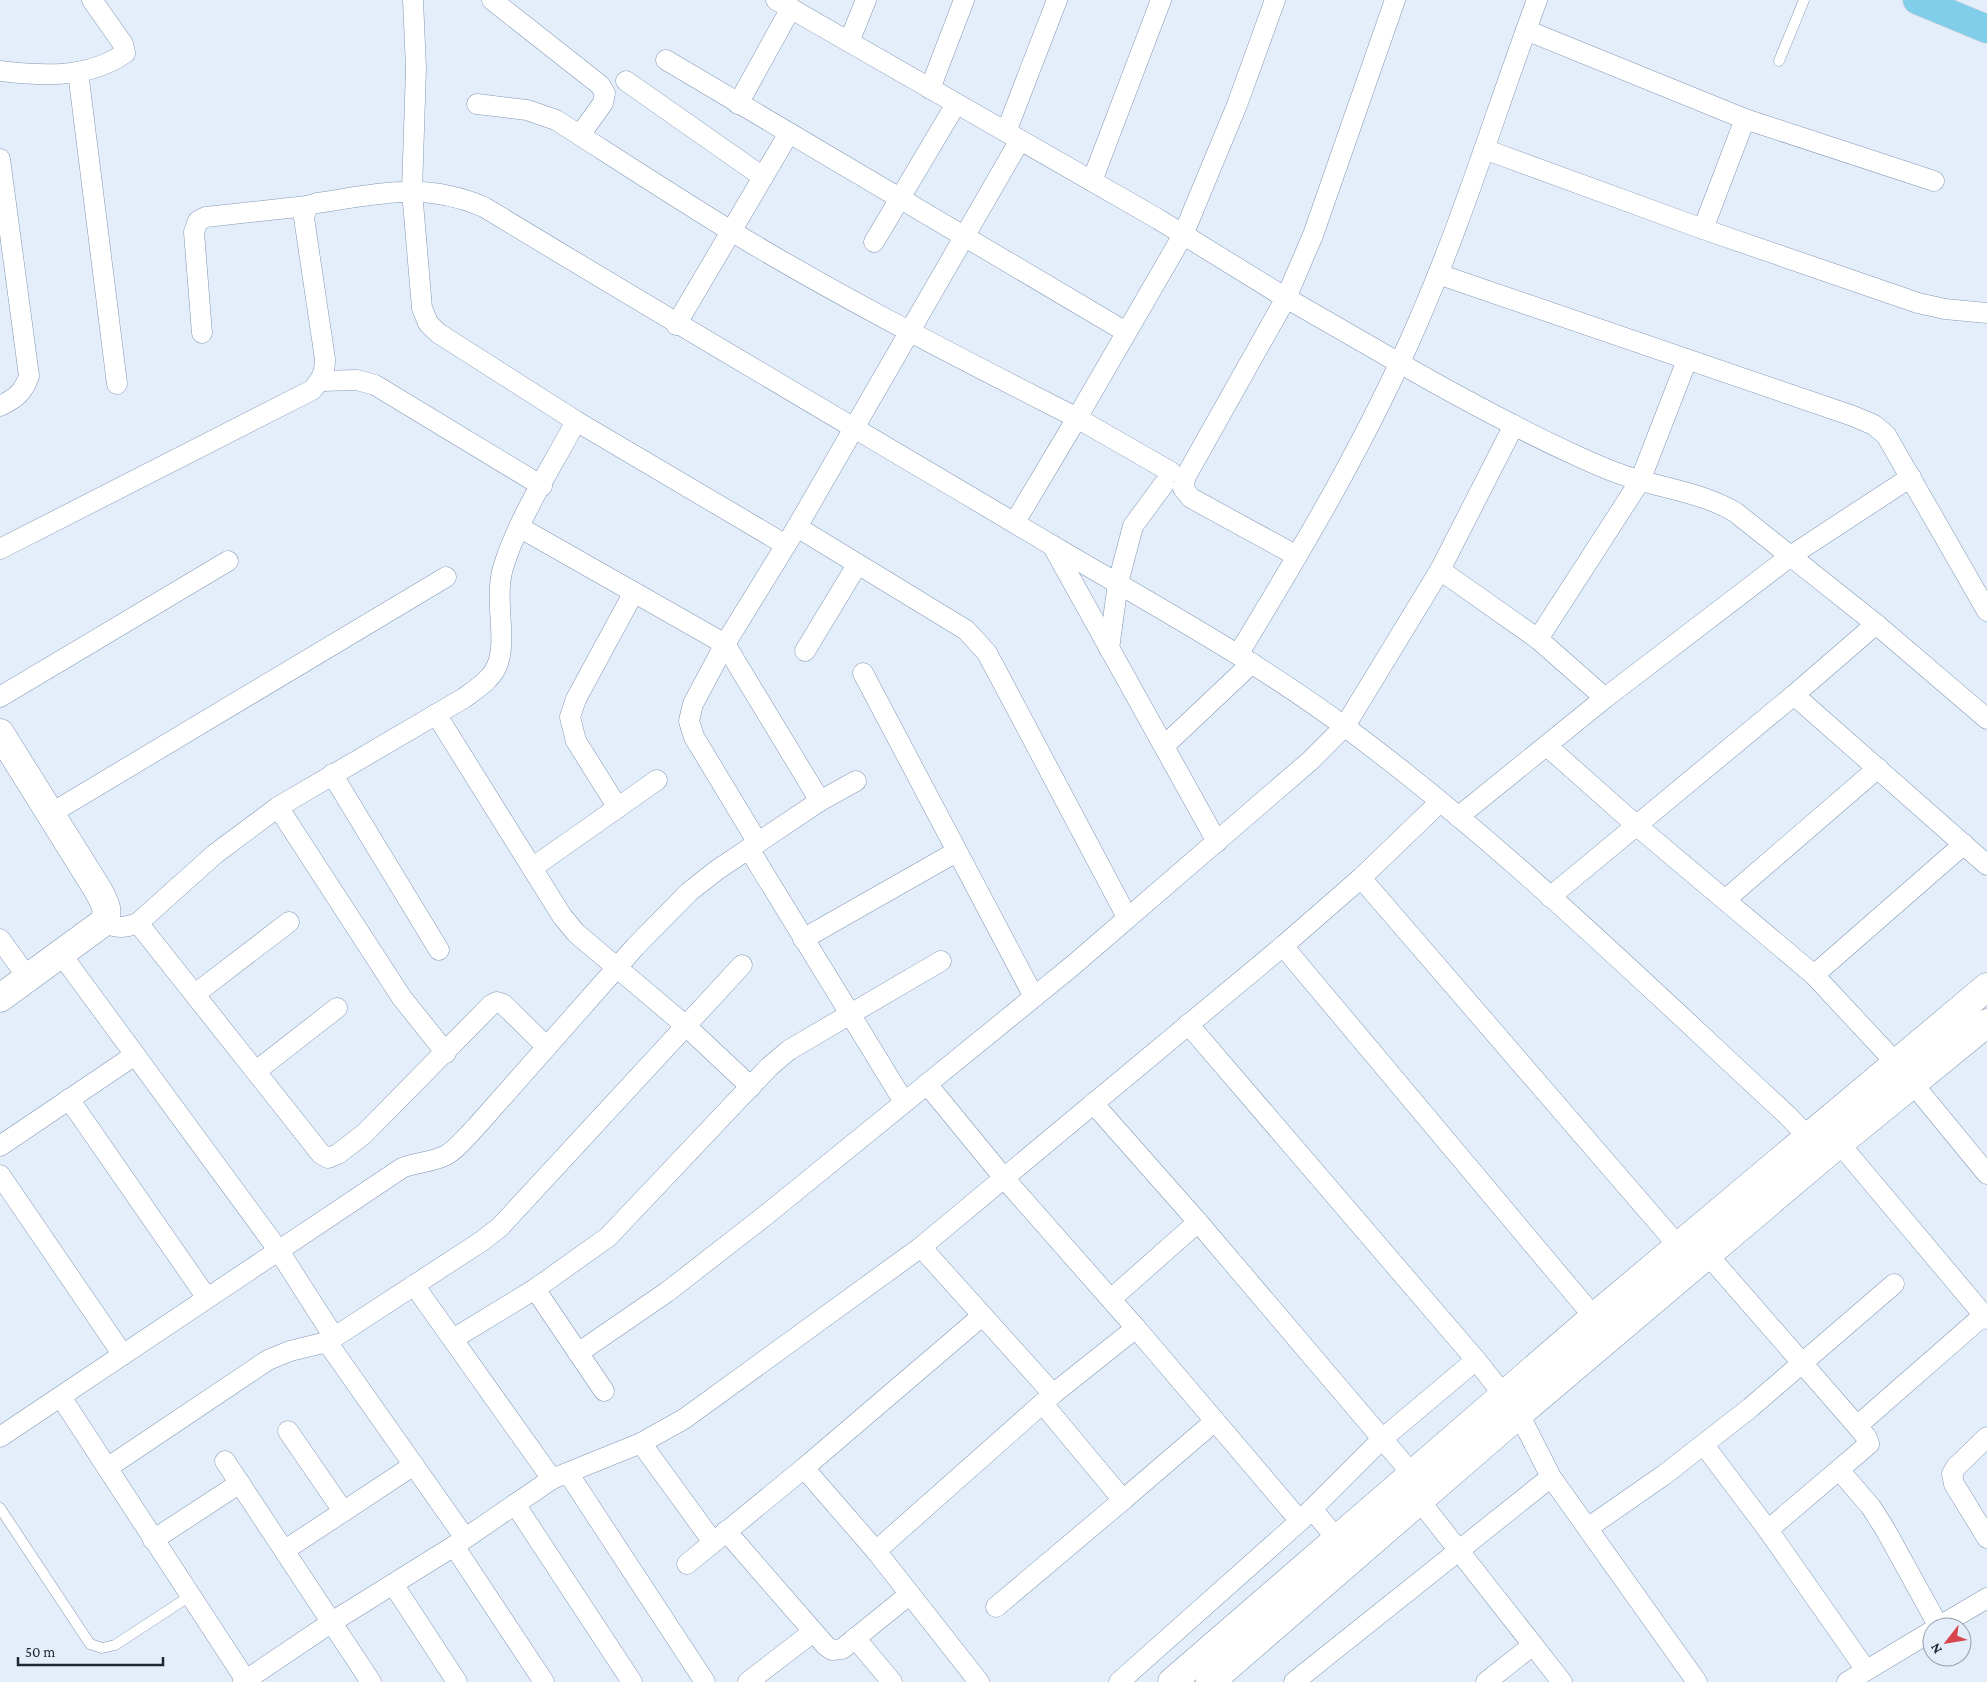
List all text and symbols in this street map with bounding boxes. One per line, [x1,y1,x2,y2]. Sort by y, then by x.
north arrow [1922,1617,1972,1667]
scale bar [18,1634,162,1666]
text: N [1926,1640,1945,1657]
text: 50 m [25,1644,55,1660]

